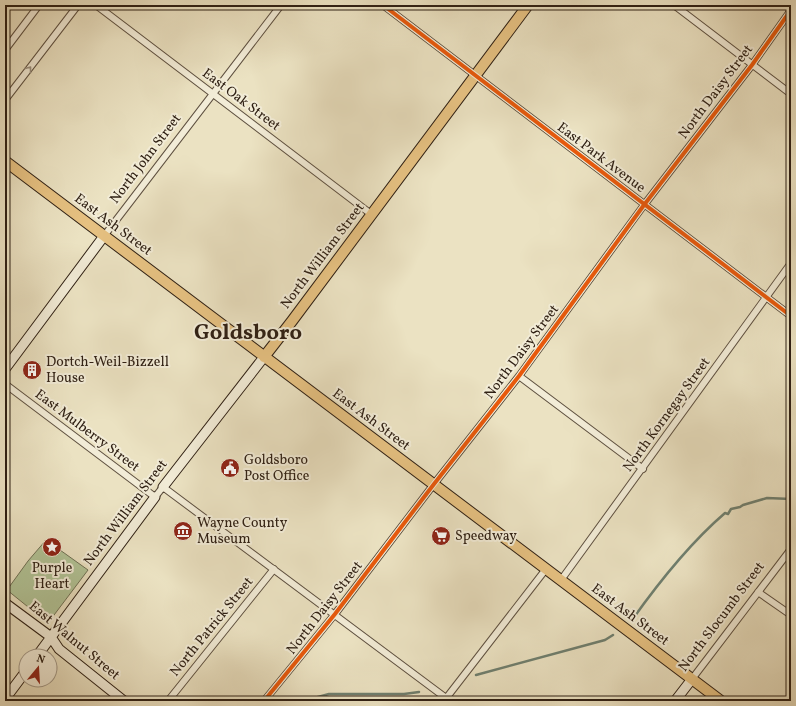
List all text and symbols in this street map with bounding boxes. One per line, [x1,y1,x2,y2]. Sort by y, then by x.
street label: North Daisy Street [674,41,758,143]
street label: East Oak Street [198,64,284,136]
one-way arrow [24,67,31,74]
street label: North John Street [106,110,186,208]
street label: East Park Avenue [553,118,649,198]
street label: East Ash Street [70,189,156,261]
street label: North William Street [277,199,369,313]
street label: North Daisy Street [480,301,564,403]
district label: Goldsboro [194,318,302,349]
place label: Dortch-Weil-Bizzell House [46,353,169,388]
street label: North Kornegay Street [619,354,715,476]
building icon: Dortch-Weil-Bizzell House [21,359,43,381]
street label: East Ash Street [328,384,414,456]
street label: East Mulberry Street [31,385,143,477]
place label: Goldsboro Post Office [244,451,310,486]
street label: North William Street [80,456,172,570]
public building icon: Goldsboro Post Office [219,457,241,479]
place label: Wayne County Museum [197,514,288,549]
museum icon: Wayne County Museum [172,520,194,542]
supermarket icon: Speedway [430,525,452,547]
place label: Speedway [455,527,517,546]
place icon: Purple Heart [41,536,63,558]
street label: North Daisy Street [283,557,367,659]
street label: North Slocumb Street [674,558,770,676]
place label: Purple Heart [32,559,73,594]
street label: North Patrick Street [166,573,258,681]
street label: East Ash Street [587,579,673,651]
street label: East Walnut Street [24,597,124,685]
north arrow [18,648,58,688]
text: N [35,652,47,668]

